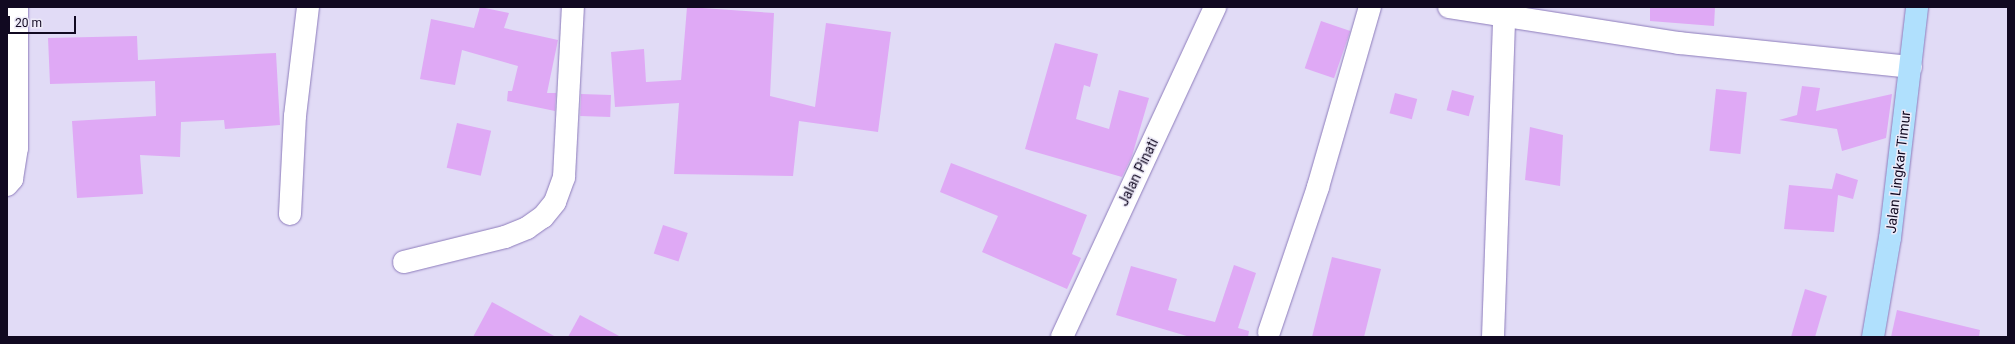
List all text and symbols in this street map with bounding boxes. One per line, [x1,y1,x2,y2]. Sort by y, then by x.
scale bar [10,8,78,34]
text: 20 m [15,16,42,30]
street label: Jalan Lingkar Timur [1882,110,1914,234]
street label: Jalan Pinati [1114,135,1162,209]

